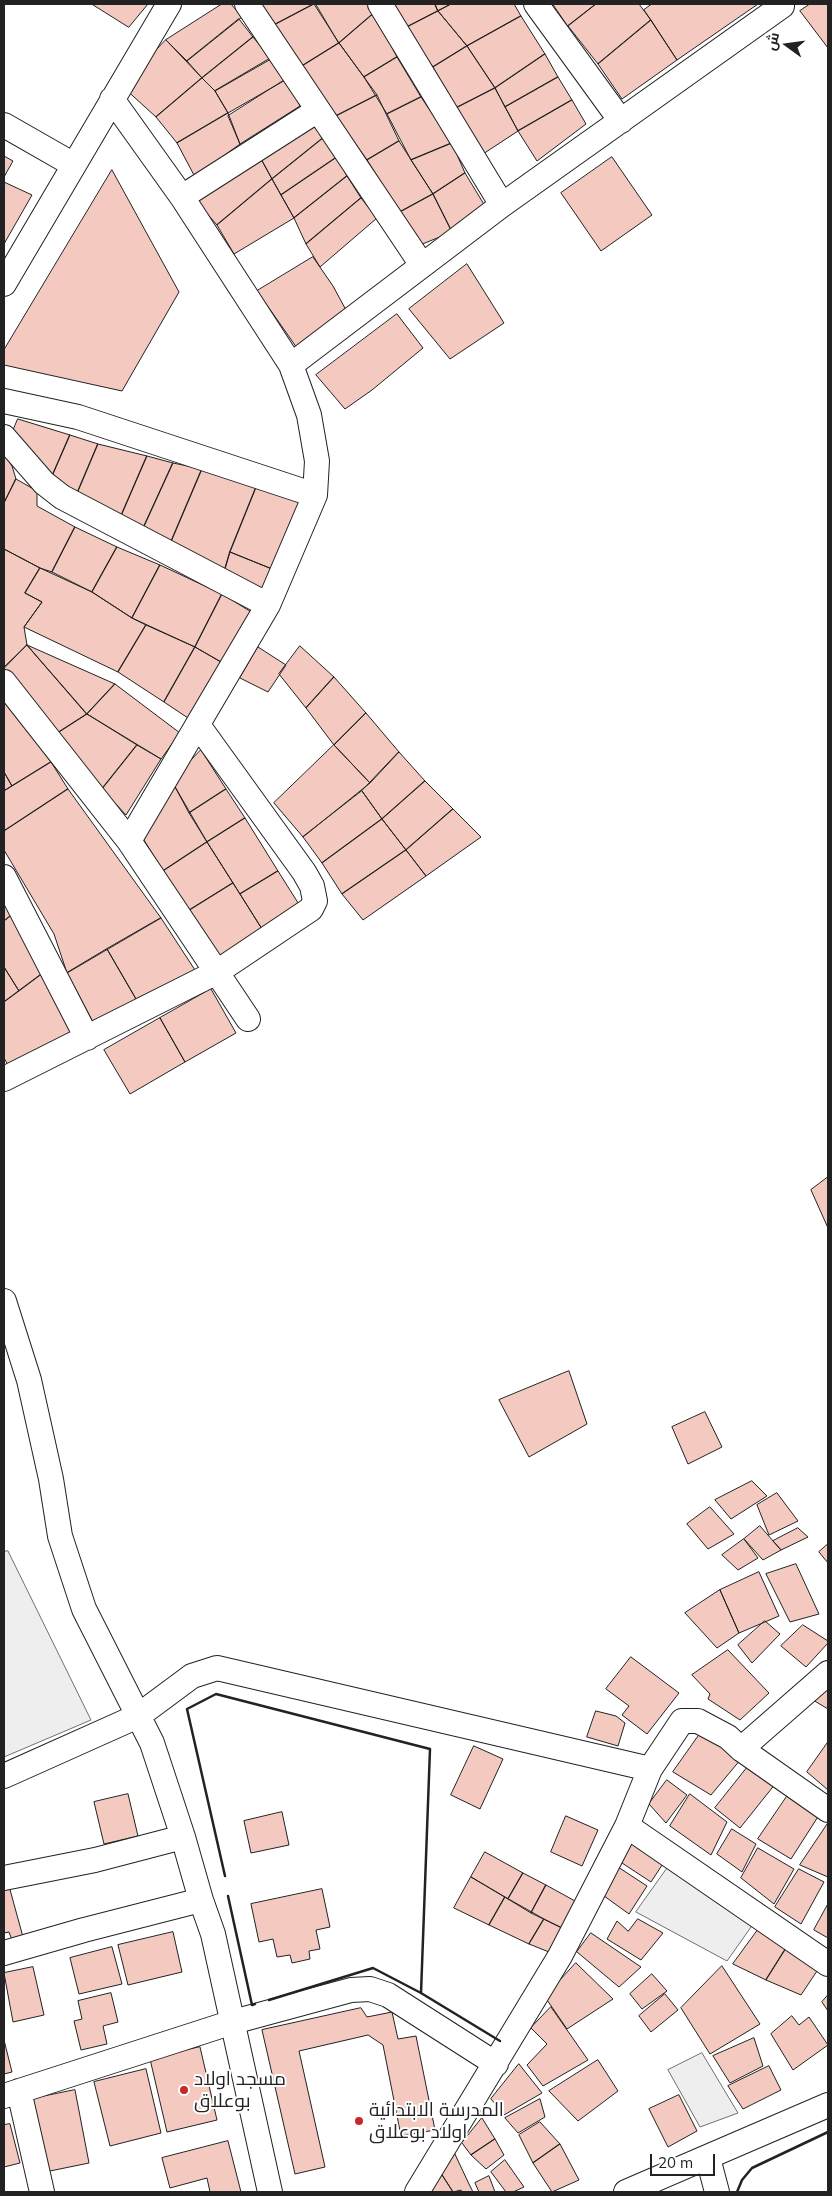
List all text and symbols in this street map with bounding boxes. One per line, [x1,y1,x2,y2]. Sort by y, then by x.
north arrow [762,20,812,70]
text: ش [762,30,783,52]
place label: مسجد اولاد بوعلاق [194,2068,286,2112]
marker: مسجد اولاد بوعلاق [178,2084,190,2096]
place label: المدرسة الابتدائية اولاد بوعلاق [369,2099,504,2143]
marker: المدرسة الابتدائية اولاد بوعلاق [353,2115,365,2127]
scale bar [652,2144,717,2176]
text: 20 m [658,2153,693,2172]

